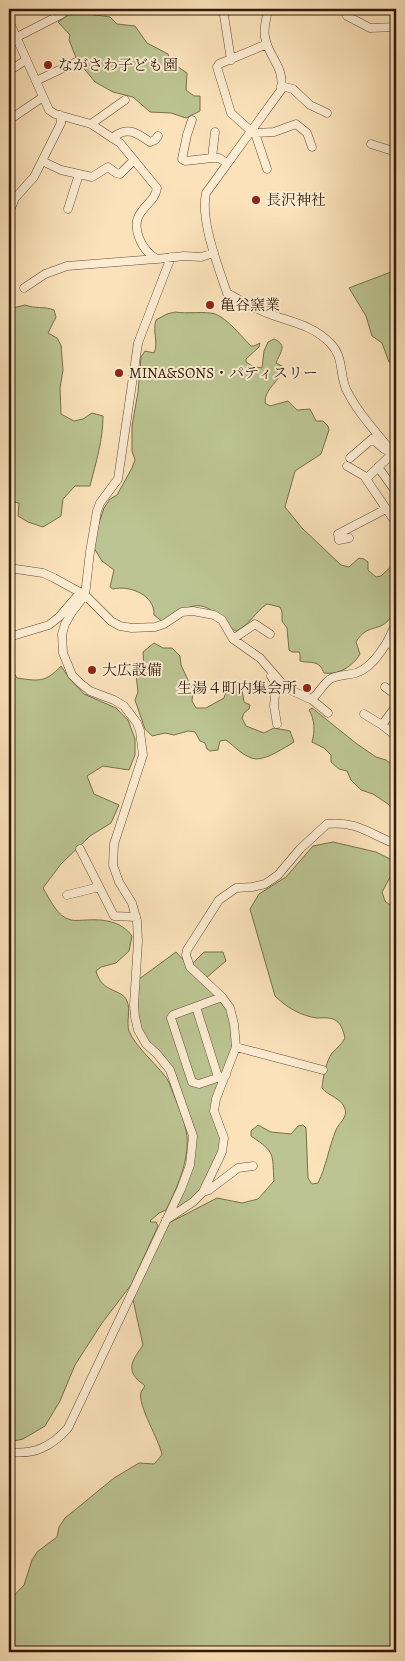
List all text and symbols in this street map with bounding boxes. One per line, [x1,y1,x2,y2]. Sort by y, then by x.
place label: ながさわ子ども園 [58,55,178,75]
marker: ながさわ子ども園 [42,59,54,71]
place label: 長沢神社 [266,190,326,210]
marker: 長沢神社 [250,194,262,206]
place label: 亀谷窯業 [220,295,280,315]
marker: 亀谷窯業 [204,299,216,311]
place label: MINA&SONS・パティスリー [129,363,318,383]
marker: MINA&SONS・パティスリー [113,367,125,379]
place label: 大広設備 [102,660,162,680]
marker: 大広設備 [86,664,98,676]
place label: 生湯４町内集会所 [177,678,297,698]
marker: 生湯４町内集会所 [301,682,313,694]

